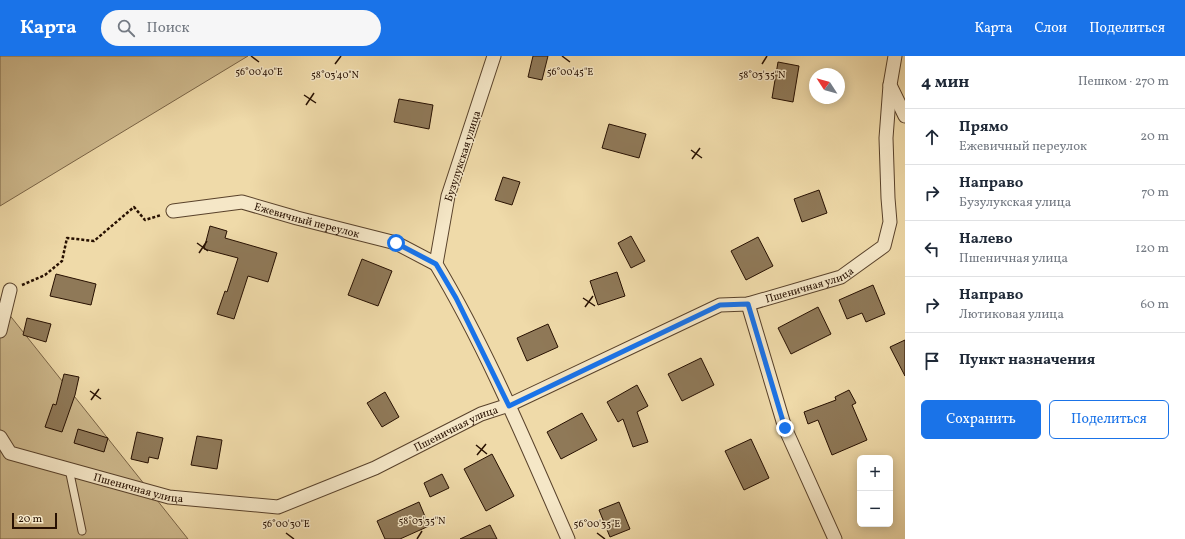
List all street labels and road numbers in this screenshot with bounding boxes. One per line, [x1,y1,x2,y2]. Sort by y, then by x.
street label: Бузулукская улица [442,109,485,204]
street label: Ежевичный переулок [252,200,361,243]
street label: Пшеничная улица [764,264,858,308]
street label: Пшеничная улица [411,403,501,456]
street label: Пшеничная улица [91,470,184,507]

